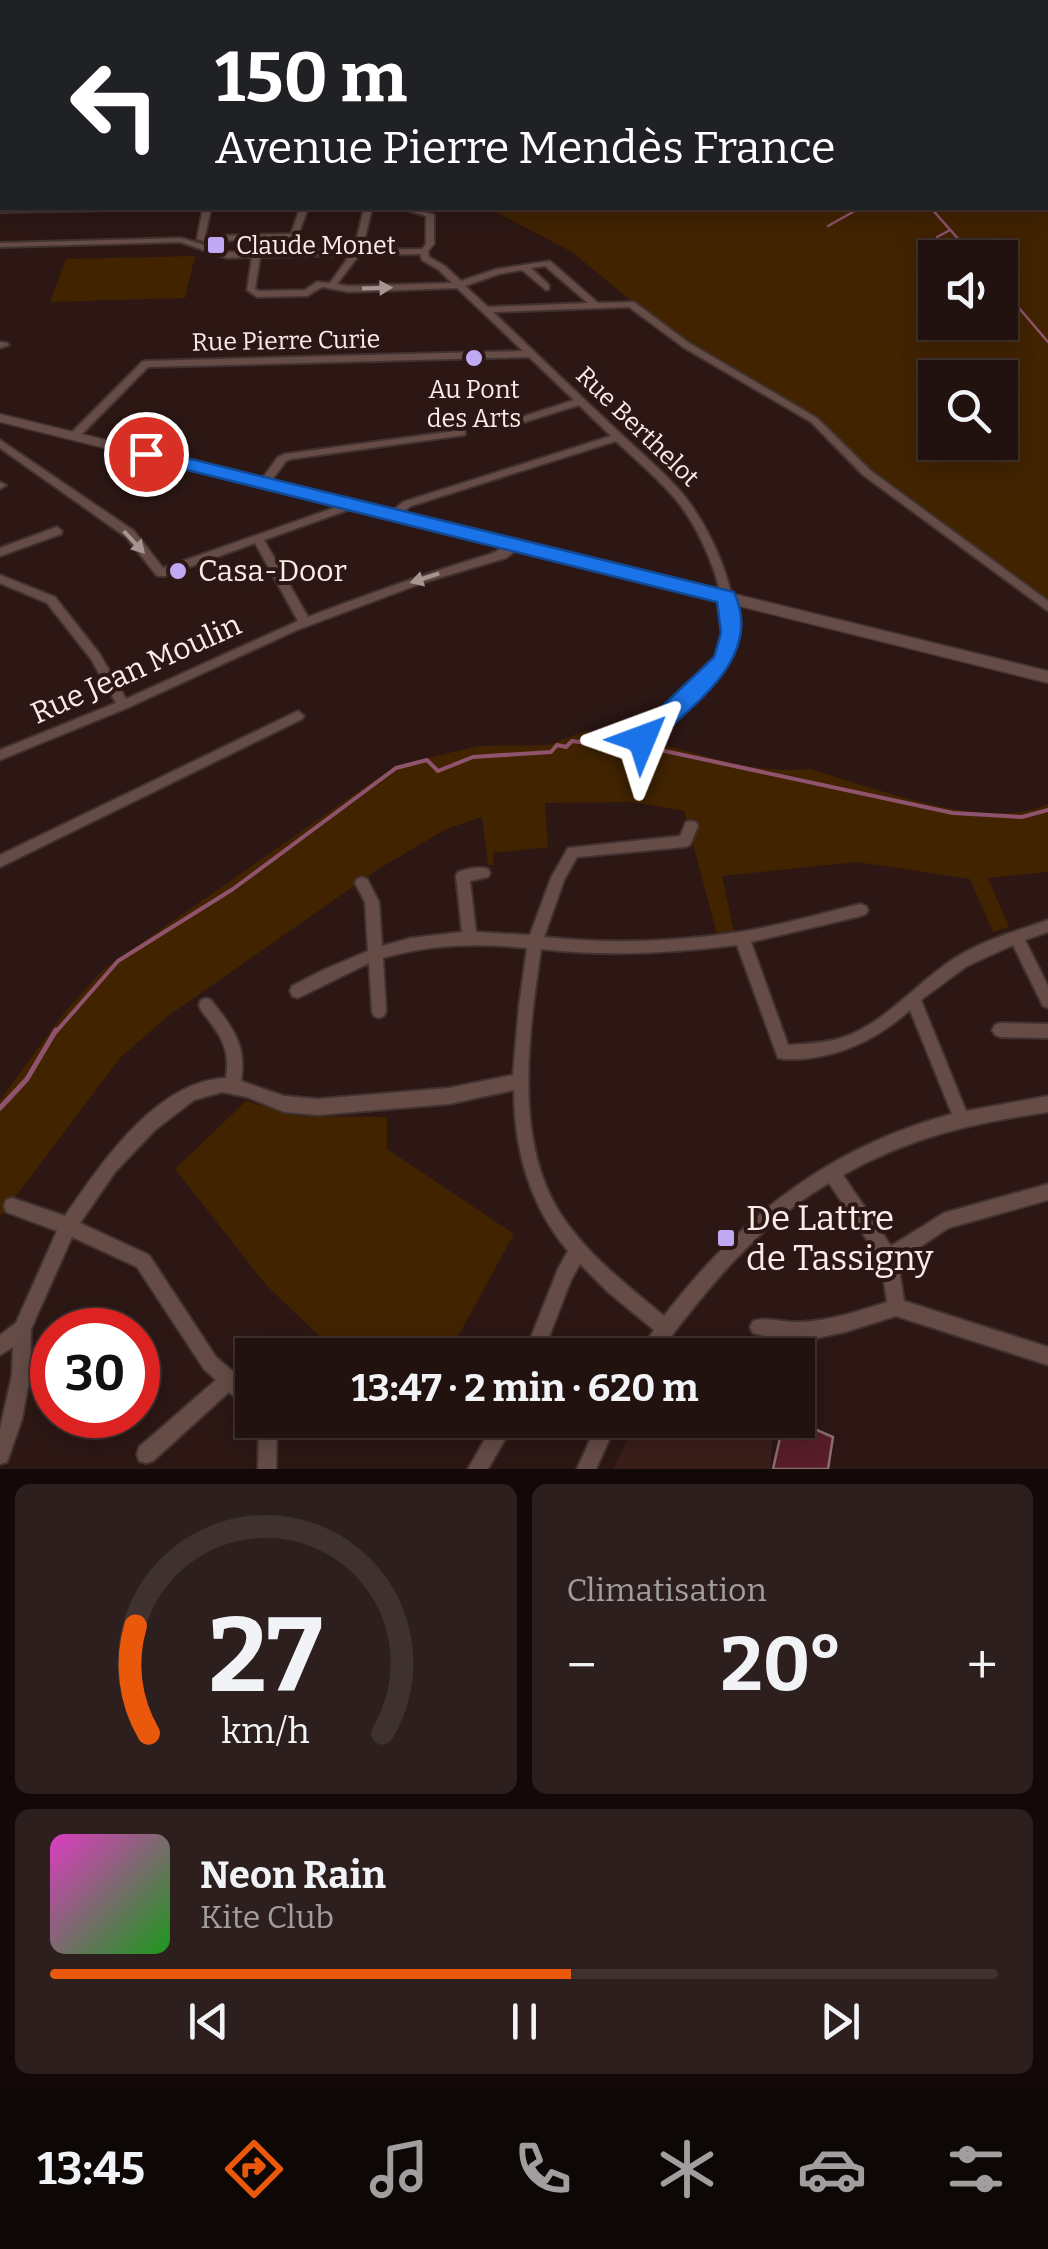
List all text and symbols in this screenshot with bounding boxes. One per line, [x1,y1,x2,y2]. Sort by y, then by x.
text: 150 m [215,36,407,120]
icon: left [50,40,180,170]
text: Avenue Pierre Mendès France [215,121,836,175]
place label: Claude Monet [236,231,396,261]
marker: Claude Monet [205,234,227,256]
map controls [918,240,1018,460]
button: sound [918,240,1018,340]
one-way arrow [361,280,393,296]
street label: Rue Pierre Curie [191,324,381,358]
marker: Au Pont des Arts [463,347,485,369]
button: search [918,360,1018,460]
street label: Rue Berthelot [570,361,705,493]
place label: Au Pont des Arts [427,375,521,434]
pin [104,412,189,497]
icon: arrive [119,427,174,482]
one-way arrow [123,529,145,554]
place label: Casa-Door [198,553,347,589]
marker: Casa-Door [167,560,189,582]
one-way arrow [409,572,439,587]
street label: Rue Jean Moulin [25,607,247,731]
position arrow [590,687,694,791]
place label: De Lattre de Tassigny [746,1197,934,1279]
marker: De Lattre de Tassigny [715,1227,737,1249]
speed limit sign: 30 [30,1308,160,1438]
text: 13:47 · 2 min · 620 m [351,1365,699,1411]
text: Climatisation [567,1571,767,1609]
text: 27 [209,1594,323,1719]
text: 20° [721,1620,843,1710]
text: − [567,1633,597,1699]
text: + [967,1633,998,1699]
text: km/h [222,1710,310,1752]
text: Neon Rain [200,1852,386,1898]
text: Kite Club [200,1898,334,1936]
icon: previous [181,1994,236,2049]
icon: pause [497,1994,552,2049]
icon: next [813,1994,868,2049]
icon: directions [219,2134,289,2204]
icon: music [364,2134,434,2204]
icon: phone [508,2134,578,2204]
icon: climate [652,2134,722,2204]
icon: car [797,2134,867,2204]
icon: filters [941,2134,1011,2204]
text: 13:45 [37,2142,145,2196]

